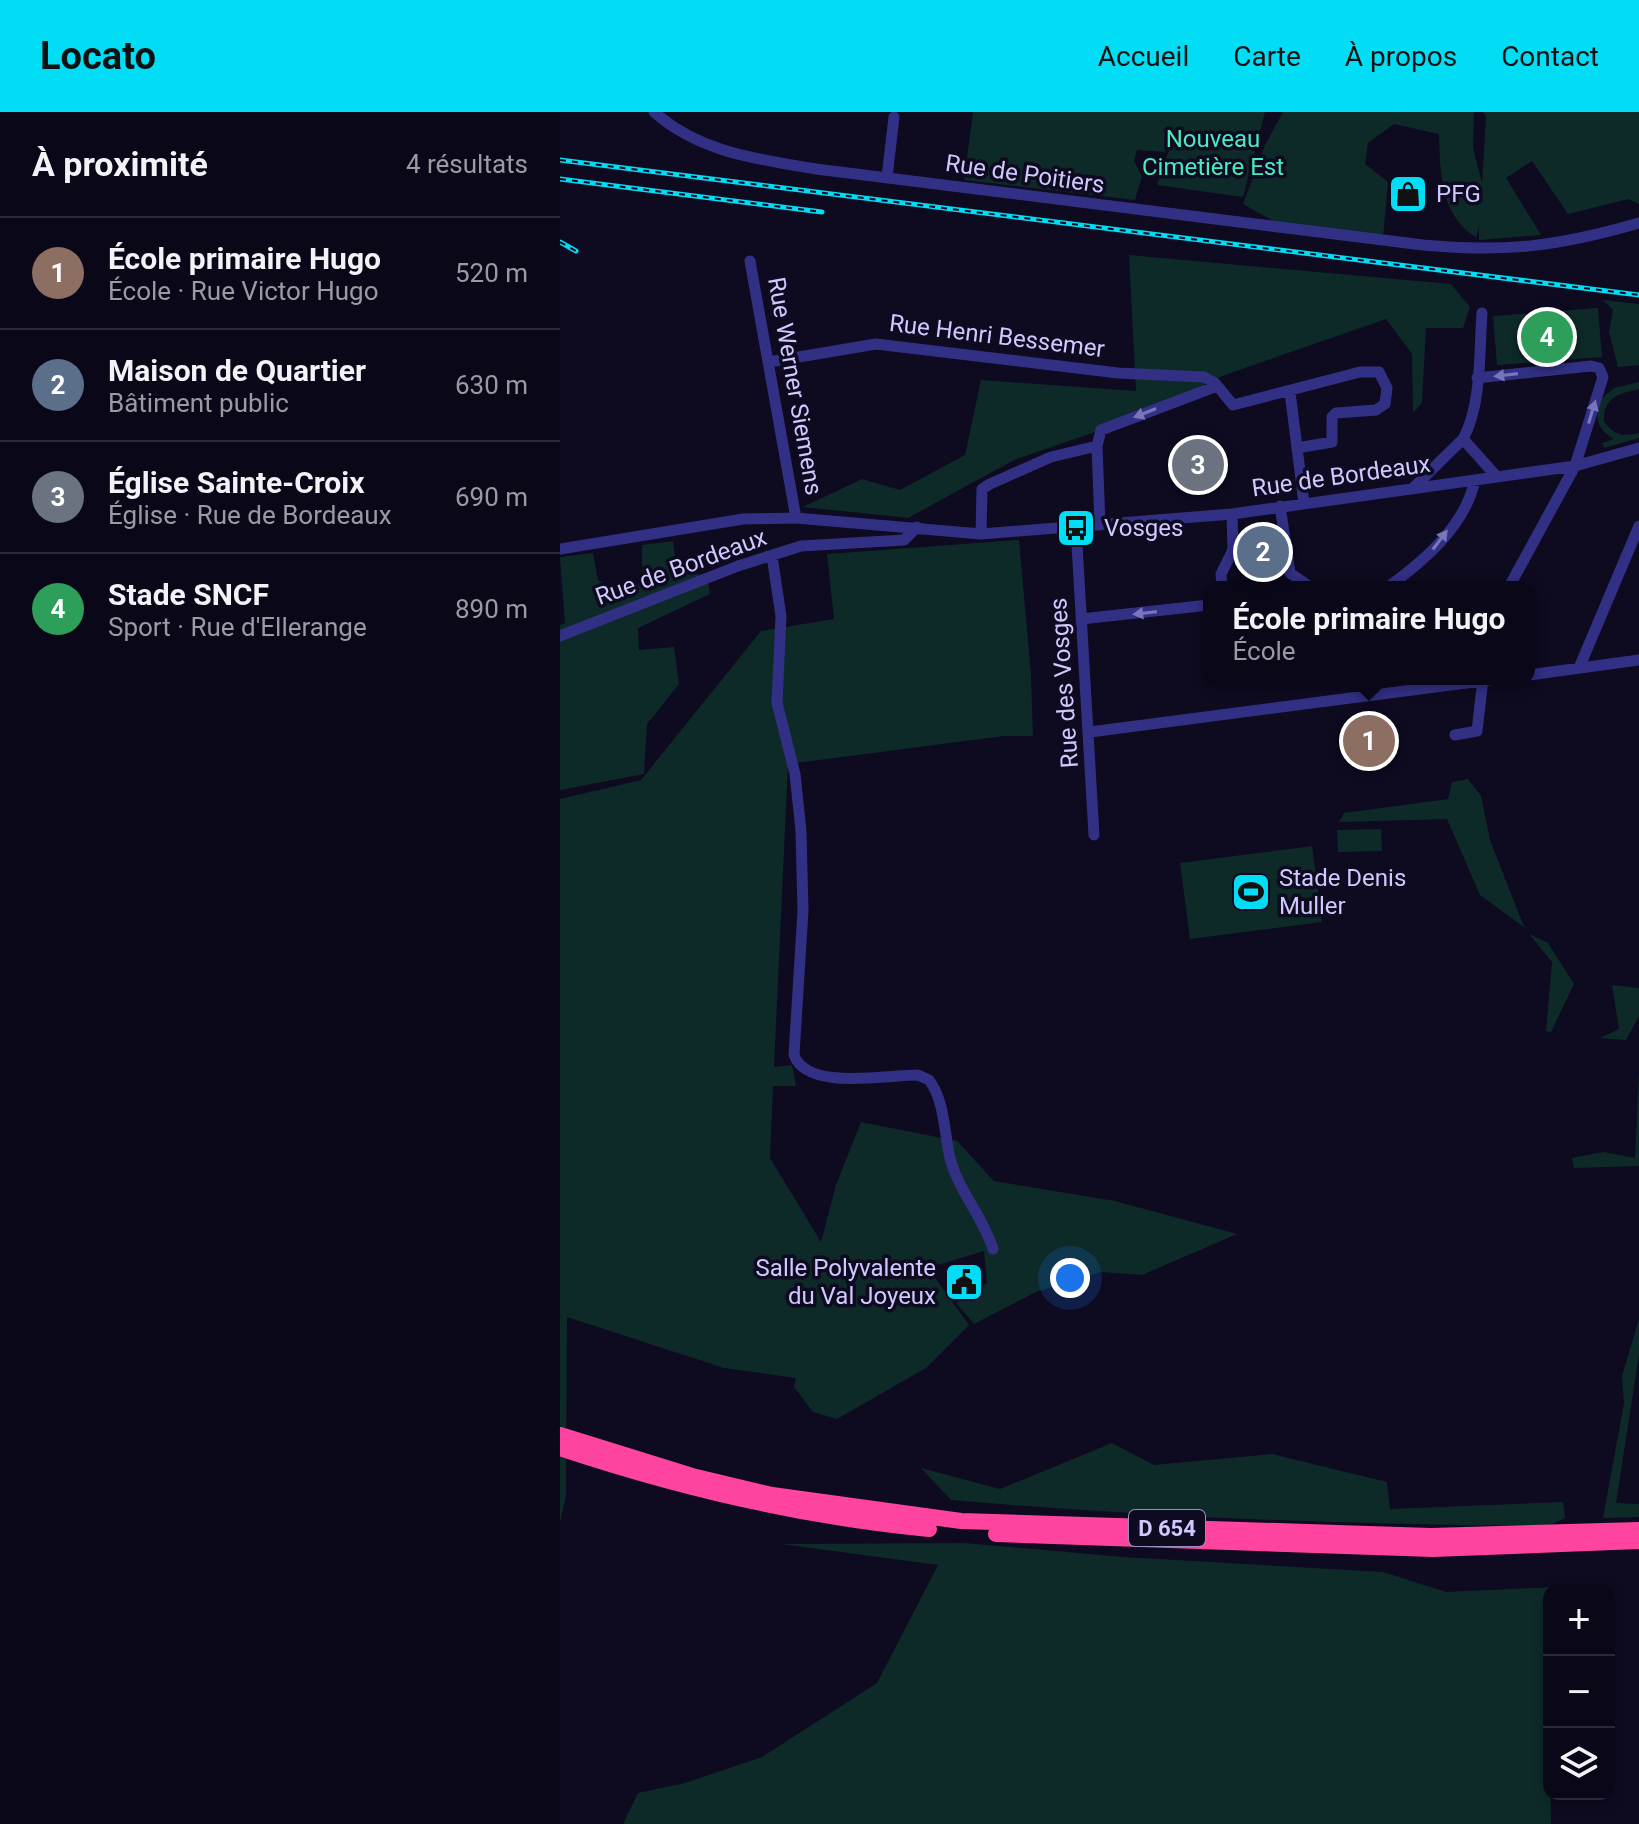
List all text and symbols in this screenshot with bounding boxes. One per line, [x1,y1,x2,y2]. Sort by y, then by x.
text: Locato [40,34,156,78]
text: Accueil [1098,40,1189,73]
text: Carte [1233,40,1301,73]
text: À propos [1345,40,1457,73]
text: Contact [1501,40,1599,73]
park label: Nouveau Cimetière Est [1142,125,1284,181]
text: À proximité [32,144,208,184]
text: 4 résultats [406,149,528,179]
street label: Rue de Poitiers [944,149,1106,199]
shop icon: PFG [1387,173,1429,215]
place label: PFG [1436,180,1481,208]
text: École primaire Hugo [108,241,381,276]
text: 1 [51,258,65,288]
text: 520 m [455,258,528,288]
street label: Rue Werner Siemens [762,275,828,497]
text: École · Rue Victor Hugo [108,276,379,306]
pin: 4 [1521,307,1573,367]
street label: Rue Henri Bessemer [888,309,1106,363]
text: Maison de Quartier [108,353,366,388]
one-way arrow [1493,369,1518,382]
text: 2 [51,370,65,400]
text: 630 m [455,370,528,400]
text: Bâtiment public [108,388,289,418]
one-way arrow [1586,400,1599,424]
one-way arrow [1133,406,1157,419]
pin: 3 [1172,435,1224,495]
street label: Rue de Bordeaux [1250,450,1432,502]
text: Église Sainte-Croix [108,465,364,500]
text: 3 [51,482,65,512]
text: 690 m [455,482,528,512]
text: Église · Rue de Bordeaux [108,500,392,530]
bus stop icon: Vosges [1055,507,1097,549]
place label: Vosges [1104,514,1183,542]
pin: 2 [1237,522,1289,582]
street label: Rue de Bordeaux [592,523,770,611]
one-way arrow [1432,530,1448,550]
text: Stade SNCF [108,577,269,612]
popup [1203,581,1535,685]
text: 4 [51,594,65,624]
text: 890 m [455,594,528,624]
street label: Rue des Vosges [1044,597,1084,769]
text: École primaire Hugo [1233,601,1505,636]
one-way arrow [1132,606,1157,619]
text: Sport · Rue d'Ellerange [108,612,367,642]
text: École [1233,636,1296,666]
pin: 1 [1343,711,1395,771]
place label: Stade Denis Muller [1279,864,1406,920]
sports icon: Stade Denis Muller [1230,871,1272,913]
place label: Salle Polyvalente du Val Joyeux [756,1254,936,1310]
your location [1050,1258,1090,1298]
public building icon: Salle Polyvalente du Val Joyeux [943,1261,985,1303]
road number: D 654 [1129,1510,1205,1546]
map controls [1543,1584,1615,1800]
button: + [1543,1584,1615,1656]
button: − [1543,1656,1615,1728]
button: layers [1543,1728,1615,1800]

